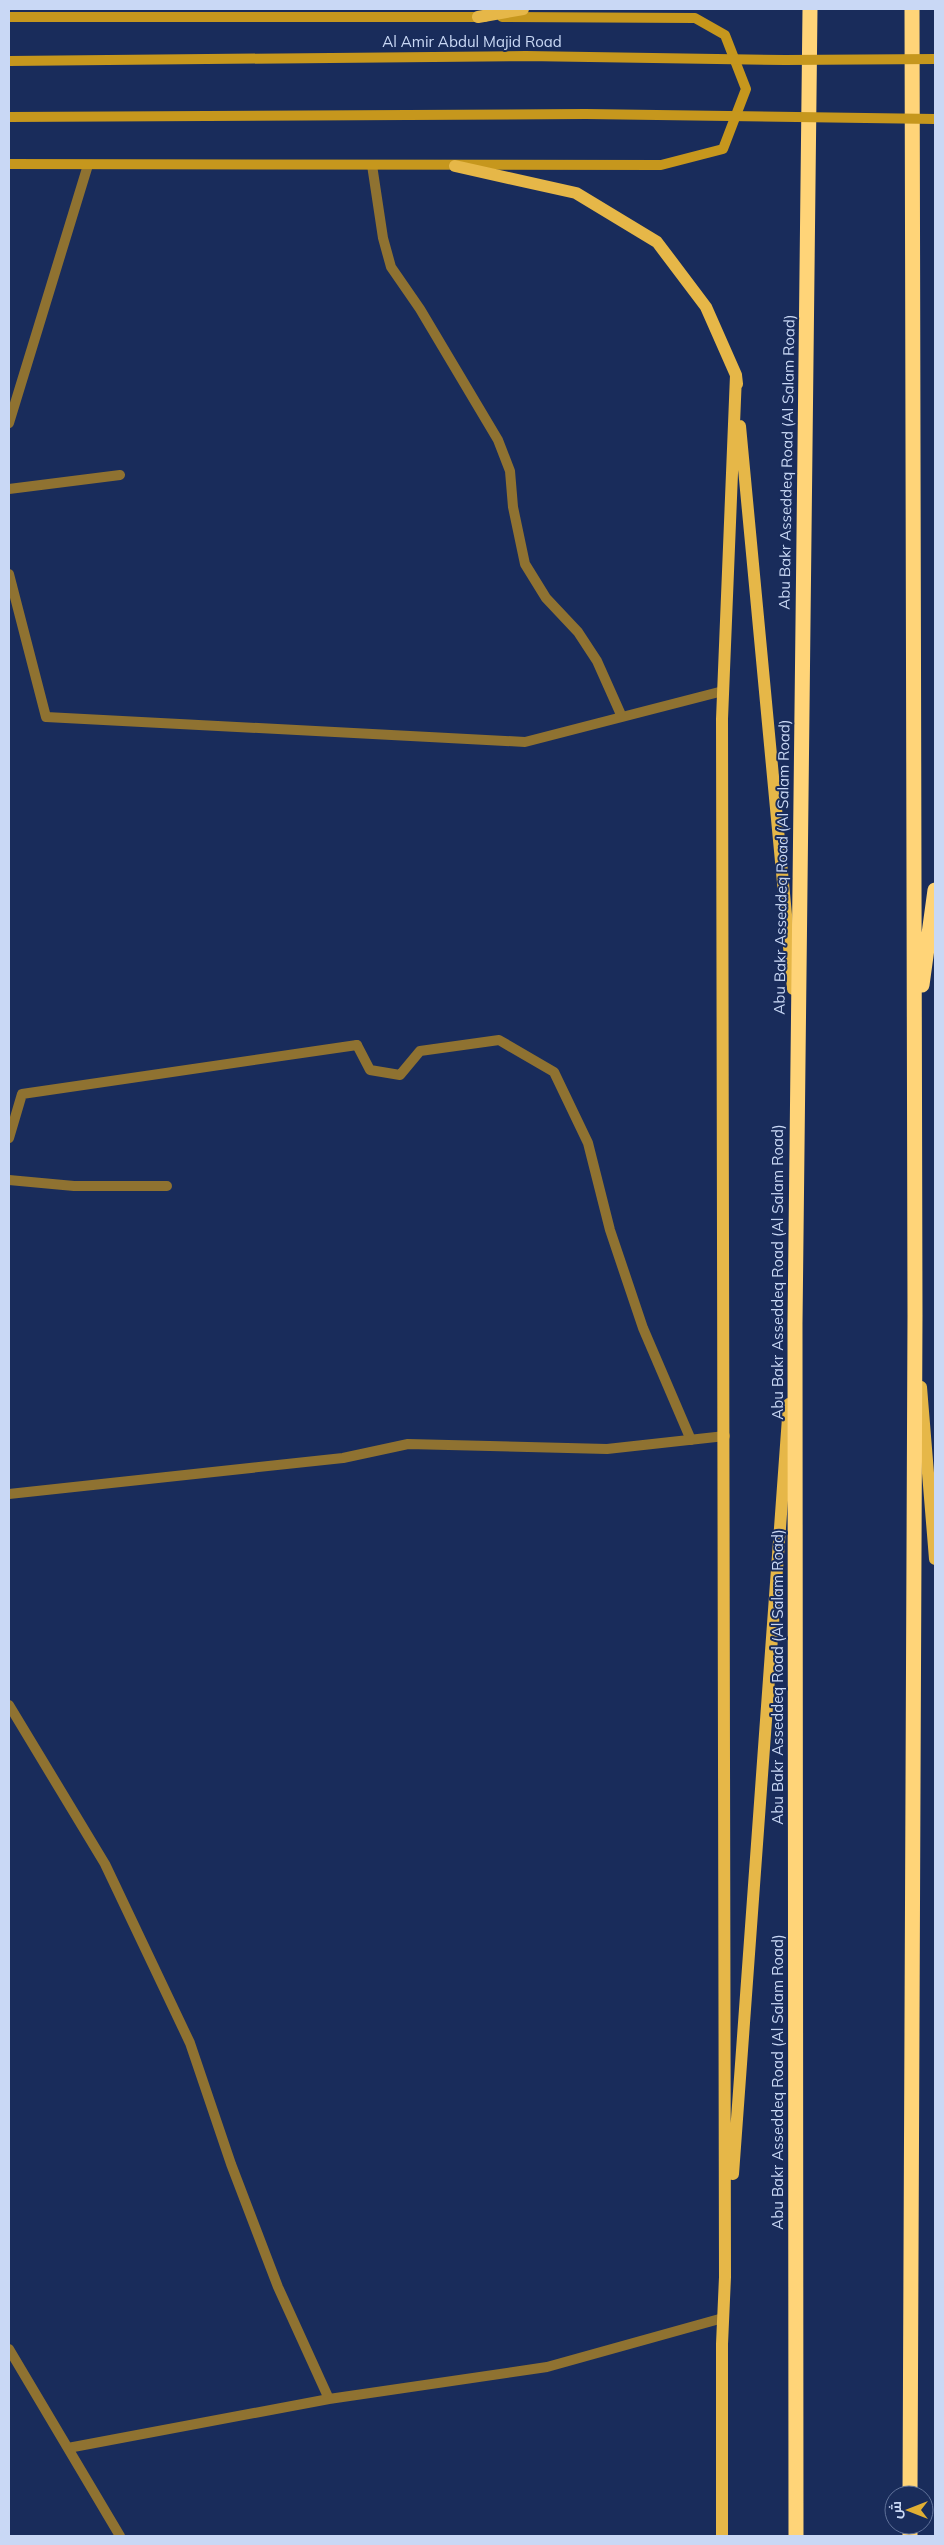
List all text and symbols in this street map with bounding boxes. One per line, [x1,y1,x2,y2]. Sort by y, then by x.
street label: Al Amir Abdul Majid Road [382,32,562,51]
street label: Abu Bakr Asseddeq Road (Al Salam Road) [774,314,799,610]
street label: Abu Bakr Asseddeq Road (Al Salam Road) [769,719,794,1015]
street label: Abu Bakr Asseddeq Road (Al Salam Road) [768,1124,787,1420]
street label: Abu Bakr Asseddeq Road (Al Salam Road) [768,1529,787,1825]
street label: Abu Bakr Asseddeq Road (Al Salam Road) [768,1934,787,2230]
north arrow [884,2485,934,2535]
text: ش [887,2501,905,2519]

